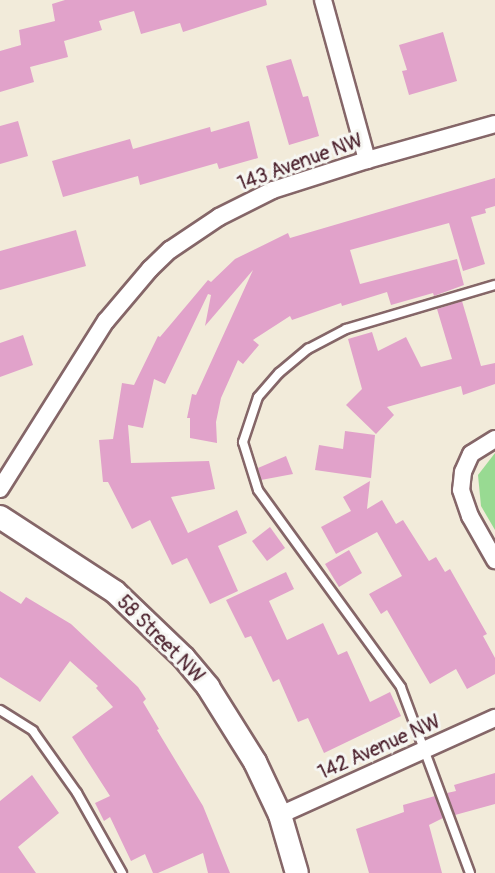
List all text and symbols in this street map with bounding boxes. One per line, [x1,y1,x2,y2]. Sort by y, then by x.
street label: 143 Avenue NW [234,128,366,196]
street label: 58 Street NW [112,590,210,688]
street label: 142 Avenue NW [314,709,444,785]

